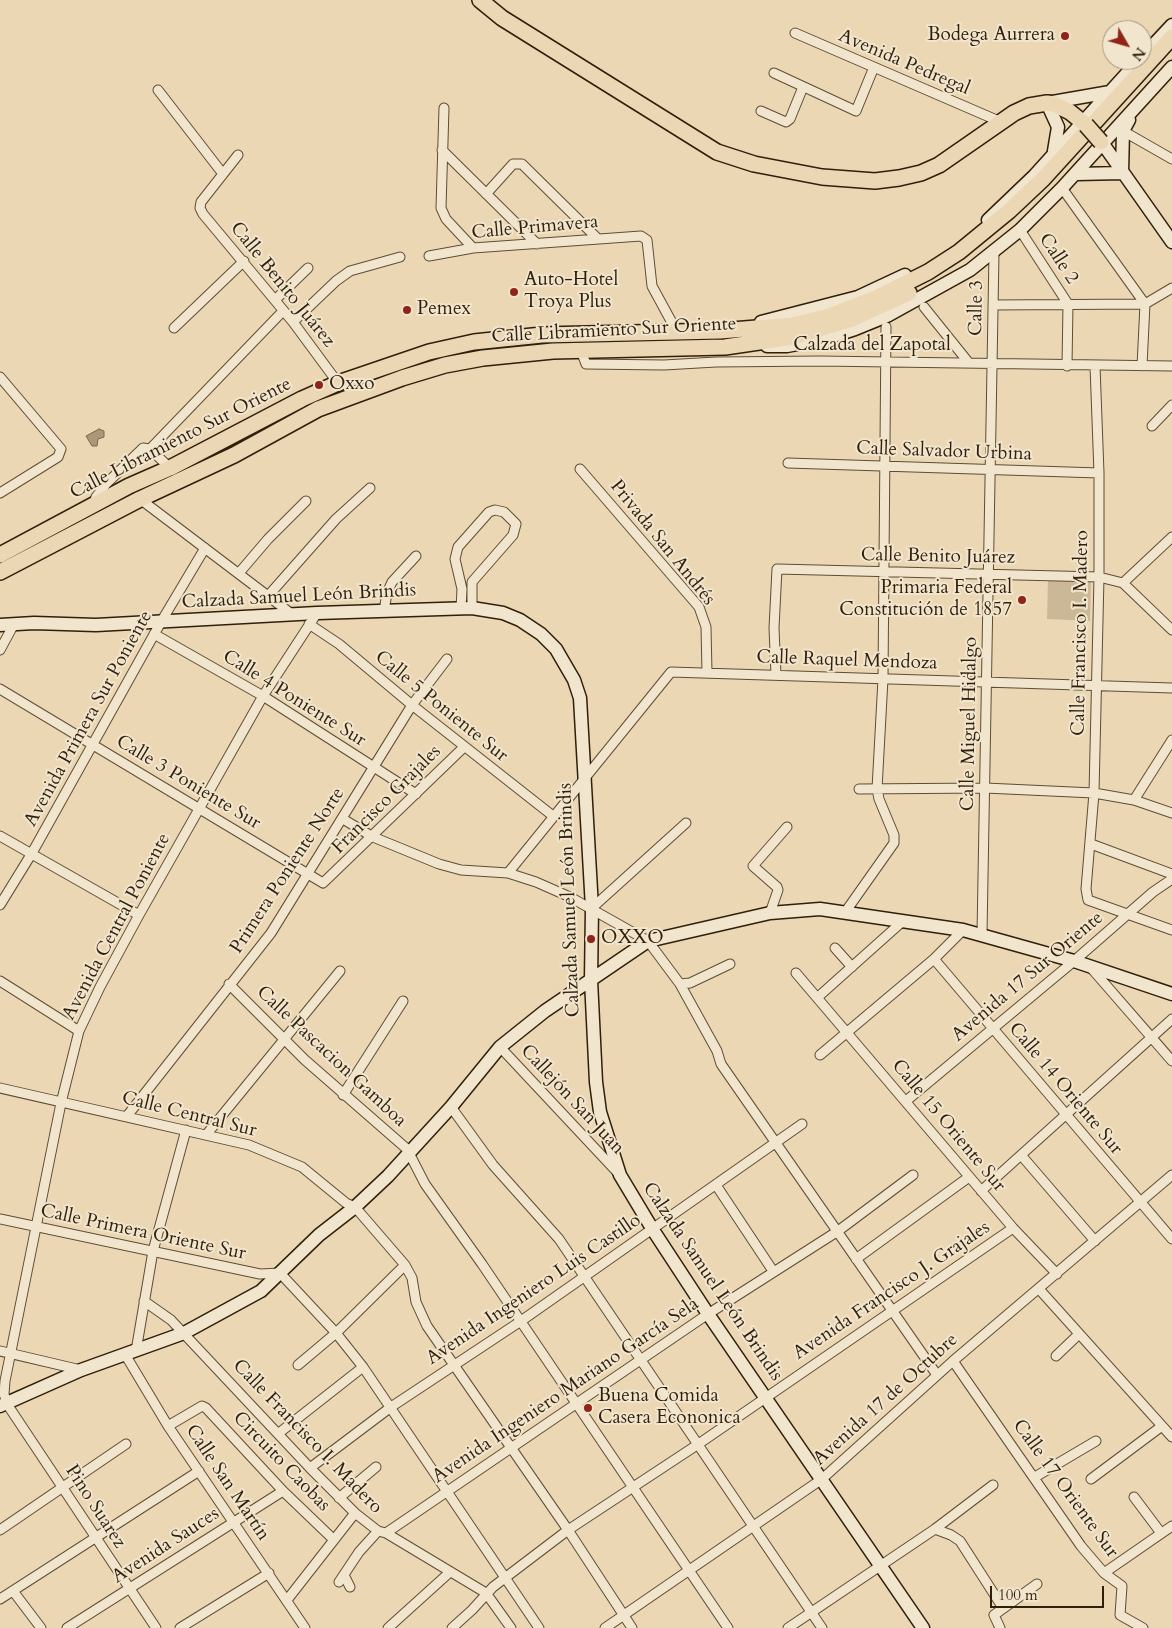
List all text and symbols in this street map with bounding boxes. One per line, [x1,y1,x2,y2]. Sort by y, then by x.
north arrow [1102,20,1152,70]
street label: Avenida Pedregal [835,25,973,101]
place label: Bodega Aurrera [928,25,1055,47]
marker: Bodega Aurrera [1059,30,1071,42]
text: N [1127,43,1150,65]
street label: Calle Primavera [471,211,599,245]
street label: Calle Benito Juárez [225,218,339,352]
street label: Calle 2 [1033,229,1083,289]
place label: Auto-Hotel Troya Plus [524,270,618,314]
street label: Calle 3 [965,280,989,336]
marker: Auto-Hotel Troya Plus [508,286,520,298]
place label: Pemex [417,299,471,321]
marker: Pemex [401,304,413,316]
street label: Calle Libramiento Sur Oriente [491,313,737,349]
street label: Calzada del Zapotal [793,335,951,357]
street label: Calle Libramiento Sur Oriente [67,373,295,505]
place label: Oxxo [329,374,375,396]
marker: Oxxo [313,379,325,391]
street label: Calle Salvador Urbina [856,438,1032,466]
street label: Privada San Andrés [604,476,720,610]
street label: Calle Francisco I. Madero [1068,530,1094,736]
street label: Calle Benito Juárez [861,544,1015,570]
place label: Primaria Federal Constitución de 1857 [839,578,1012,622]
street label: Calzada Samuel León Brindis [181,579,417,615]
marker: Primaria Federal Constitución de 1857 [1016,594,1028,606]
street label: Avenida Primera Sur Poniente [20,607,158,831]
street label: Calle Miguel Hidalgo [957,637,983,811]
street label: Calle 4 Poniente Sur [218,646,370,752]
street label: Calle 5 Poniente Sur [370,646,512,768]
street label: Calle Raquel Mendoza [756,646,938,676]
street label: Calle 3 Poniente Sur [112,731,264,835]
street label: Francisco Grajales [328,741,446,859]
street label: Calzada Samuel León Brindis [555,782,585,1018]
street label: Primera Poniente Norte [226,784,350,958]
street label: Avenida Central Poniente [58,830,176,1024]
street label: Avenida 17 Sur Oriente [948,907,1108,1047]
place label: OXXO [601,928,664,950]
marker: OXXO [585,933,597,945]
street label: Calle Pascacion Gamboa [251,981,411,1133]
street label: Calle 14 Oriente Sur [1003,1018,1127,1160]
street label: Callejón San Juan [515,1040,629,1160]
street label: Calle 15 Oriente Sur [886,1055,1010,1197]
street label: Calle Central Sur [119,1087,259,1143]
street label: Calzada Samuel León Brindis [637,1178,787,1386]
street label: Calle Primera Oriente Sur [38,1200,248,1266]
street label: Avenida Ingeniero Luis Castillo [422,1210,646,1370]
street label: Avenida Francisco J. Grajales [789,1217,995,1365]
street label: Avenida Ingeniero Mariano García Sela [428,1293,704,1489]
street label: Avenida 17 de Octubre [809,1329,963,1471]
street label: Calle Francisco I. Madero [227,1355,387,1519]
place label: Buena Comida Casera Econonica [598,1386,741,1430]
marker: Buena Comida Casera Econonica [582,1402,594,1414]
street label: Circuito Caobas [228,1407,334,1517]
street label: Calle 17 Oriente Sur [1007,1415,1123,1563]
street label: Calle San Martín [180,1421,274,1545]
street label: Pino Suarez [60,1461,130,1553]
street label: Avenida Sauces [108,1503,224,1589]
scale bar [992,1576,1106,1608]
text: 100 m [998,1585,1038,1605]

